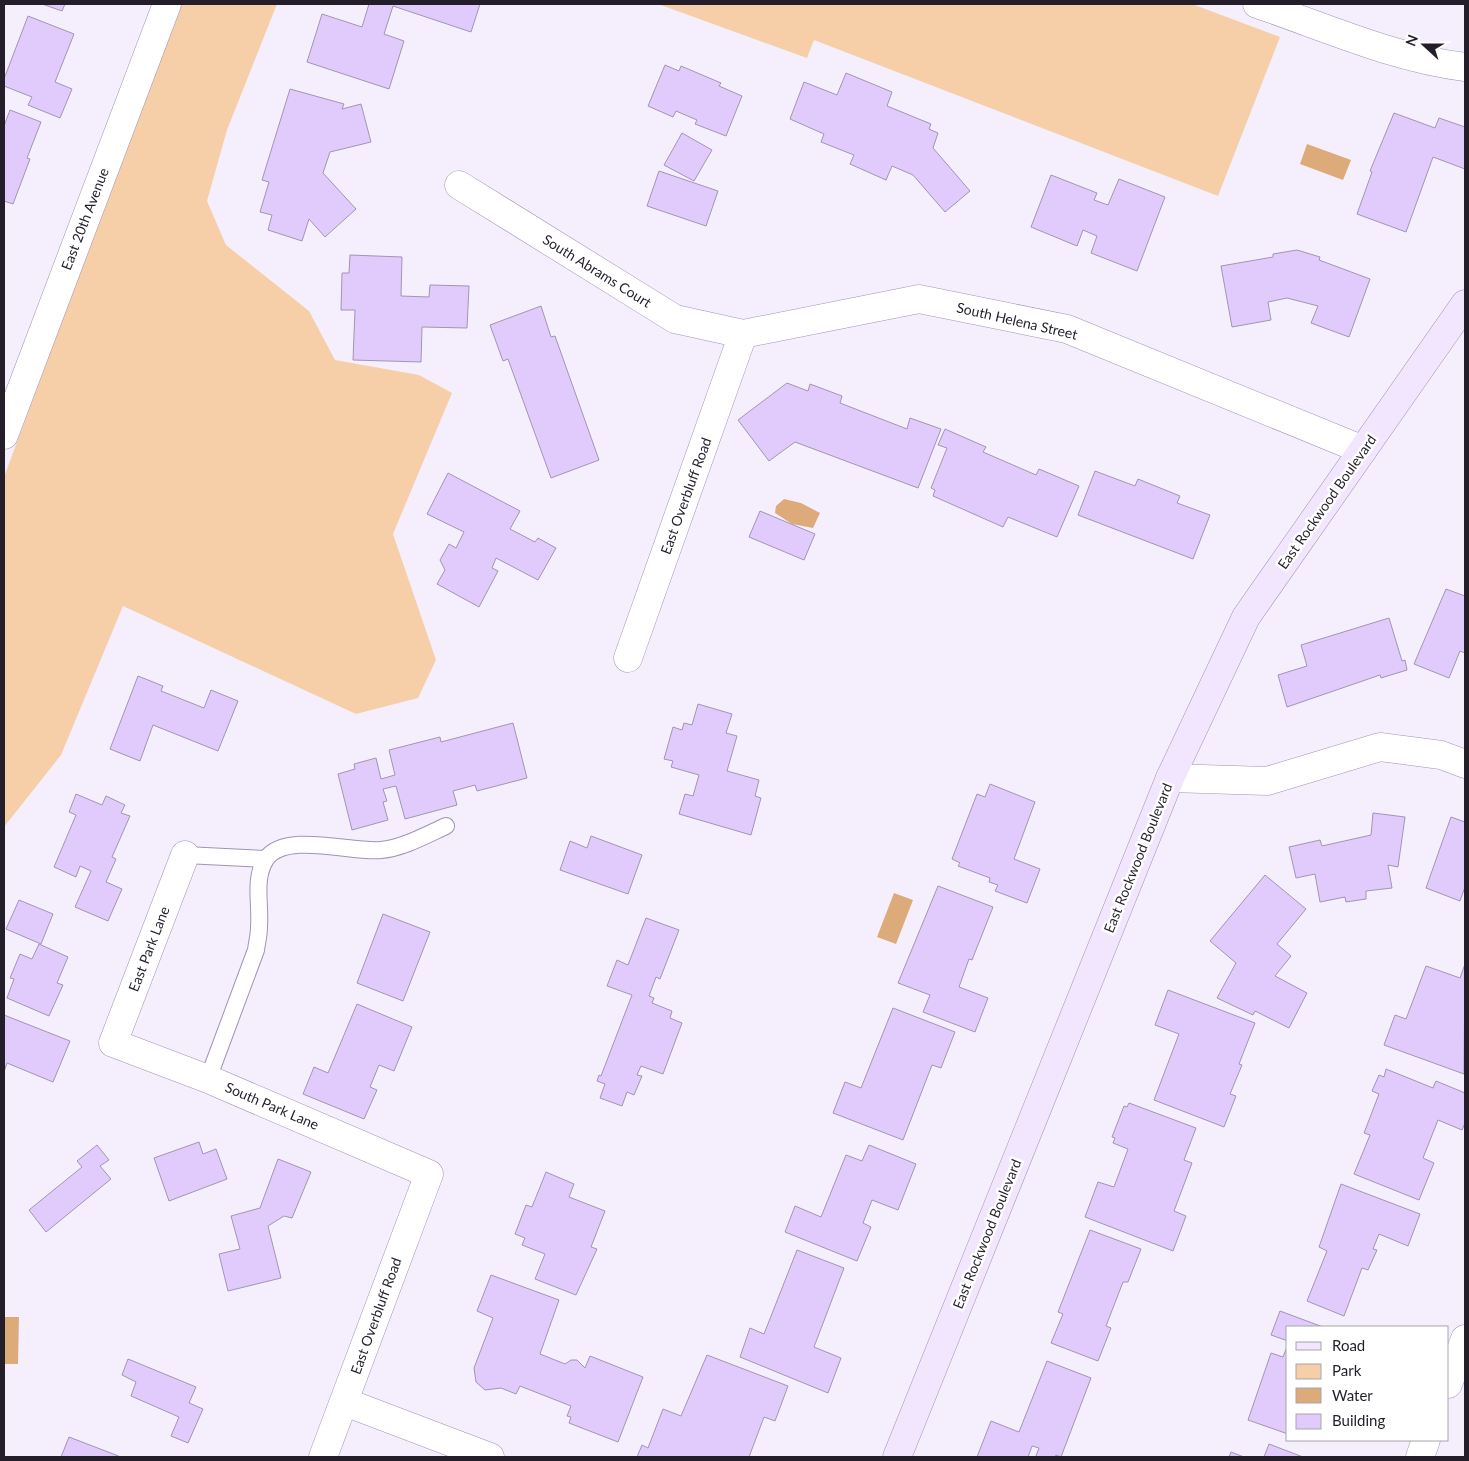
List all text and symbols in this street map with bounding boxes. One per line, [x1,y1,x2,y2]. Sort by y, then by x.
north arrow [1399,20,1449,70]
text: N [1402,32,1421,48]
street label: East 20th Avenue [57,165,112,272]
street label: South Abrams Court [540,230,655,311]
street label: South Helena Street [955,298,1079,343]
street label: East Rockwood Boulevard [1274,431,1379,572]
street label: East Overbluff Road [657,435,715,557]
street label: East Rockwood Boulevard [1100,781,1175,935]
street label: East Park Lane [124,904,173,994]
street label: South Park Lane [223,1078,322,1133]
street label: East Rockwood Boulevard [949,1157,1024,1311]
street label: East Overbluff Road [347,1255,405,1377]
legend [1286,1326,1449,1441]
text: Road [1332,1336,1365,1354]
text: Park [1332,1361,1362,1379]
text: Water [1332,1386,1373,1404]
text: Building [1332,1411,1385,1429]

